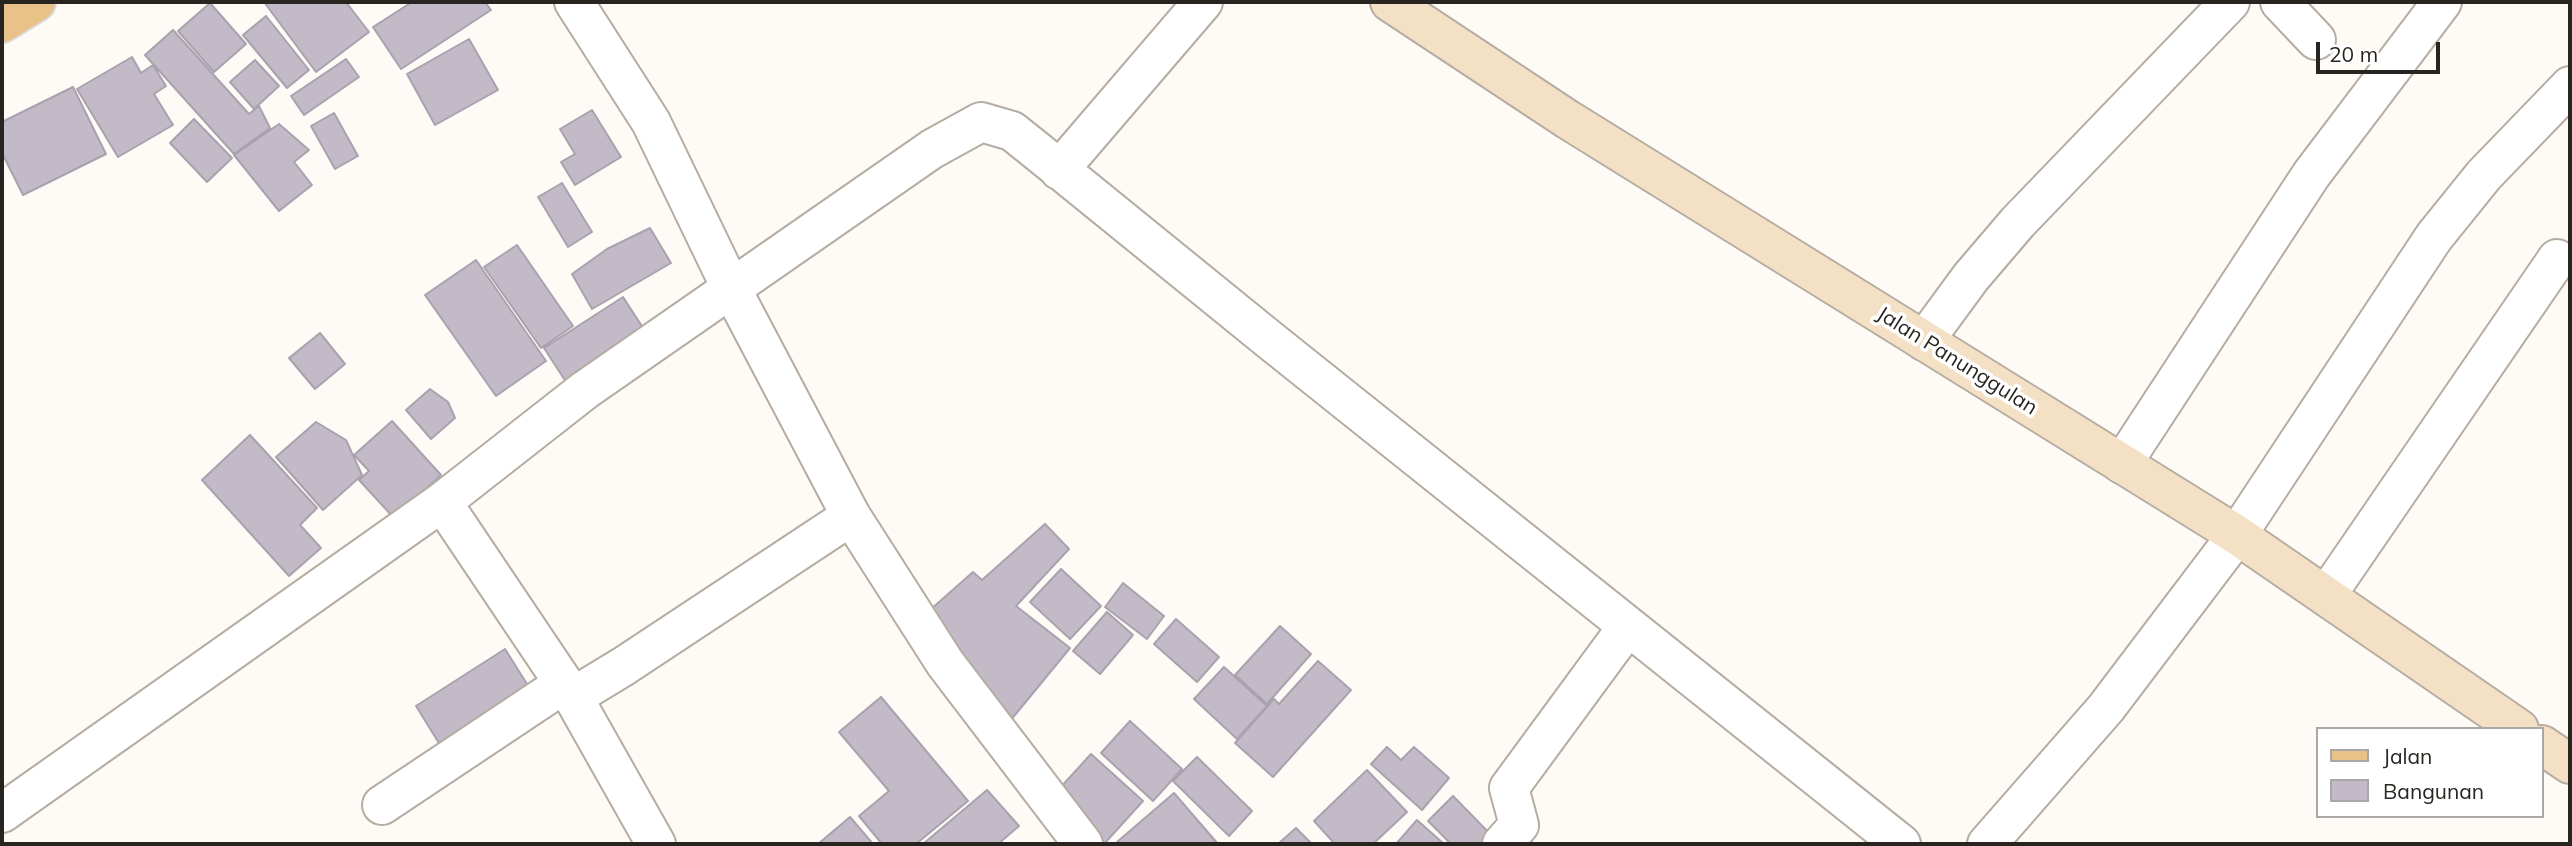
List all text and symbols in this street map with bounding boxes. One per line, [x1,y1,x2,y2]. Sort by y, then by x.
scale bar [2320,28,2444,72]
text: 20 m [2329,41,2378,67]
street label: Jalan Panunggulan [1872,301,2042,421]
legend [2316,727,2544,818]
text: Jalan [2383,743,2432,769]
text: Bangunan [2383,778,2484,804]

